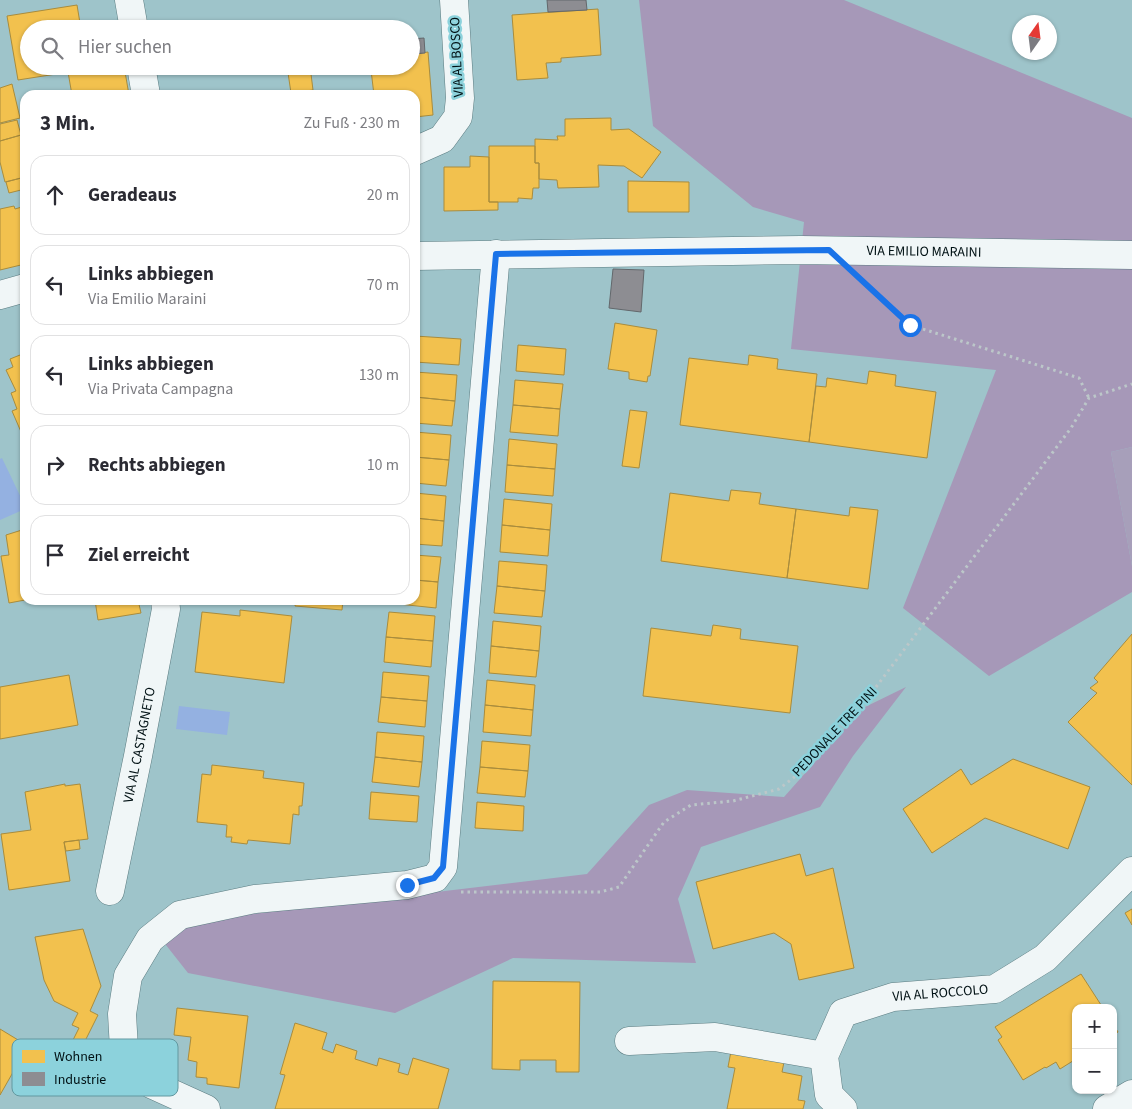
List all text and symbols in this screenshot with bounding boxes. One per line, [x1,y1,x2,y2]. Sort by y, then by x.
north arrow [1012,15,1057,60]
street label: VIA AL BOSCO [445,16,469,98]
search box [20,20,420,75]
icon: search [38,34,66,62]
text: Hier suchen [78,34,172,61]
text: 3 Min. [40,108,95,138]
text: Zu Fuß · 230 m [304,112,400,134]
icon: ahead [41,181,69,209]
text: Geradeaus [88,182,177,209]
text: 20 m [367,184,399,206]
street label: VIA EMILIO MARAINI [866,241,982,263]
text: Links abbiegen [88,261,214,288]
icon: left [41,271,69,299]
text: 70 m [367,274,399,296]
text: Via Emilio Maraini [88,288,207,310]
route start [899,314,922,337]
text: Links abbiegen [88,351,214,378]
icon: left [41,361,69,389]
text: 130 m [359,364,399,386]
text: Via Privata Campagna [88,378,233,400]
icon: right [41,451,69,479]
text: Rechts abbiegen [88,452,226,479]
text: 10 m [367,454,399,476]
icon: arrive [41,541,69,569]
text: Ziel erreicht [88,542,189,569]
street label: PEDONALE TRE PINI [788,682,882,782]
street label: VIA AL CASTAGNETO [119,686,161,805]
route end [396,874,419,897]
street label: VIA AL ROCCOLO [892,980,989,1007]
map controls [1072,1004,1117,1094]
button: + [1072,1004,1117,1049]
legend [12,1039,178,1096]
text: Wohnen [54,1047,102,1067]
button: − [1072,1049,1117,1094]
text: Industrie [54,1070,106,1090]

